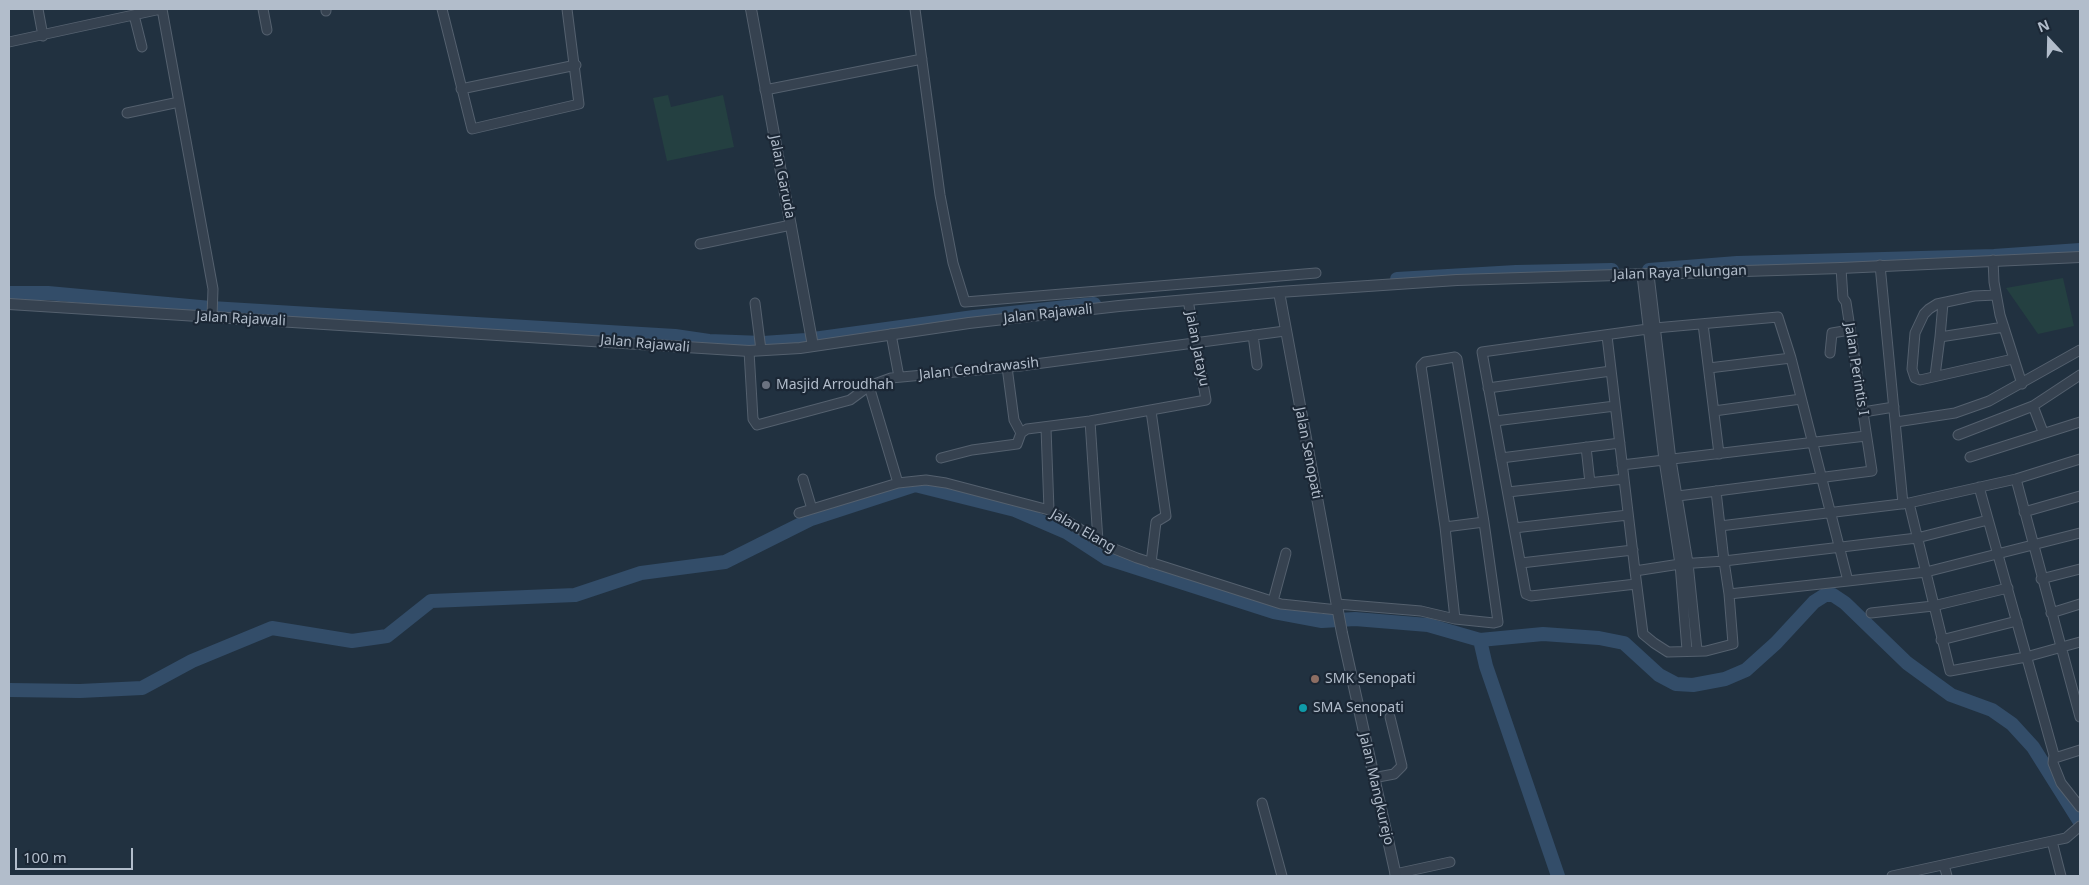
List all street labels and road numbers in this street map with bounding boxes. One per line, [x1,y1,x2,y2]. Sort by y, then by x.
street label: Jalan Garuda [766,134,798,220]
street label: Jalan Raya Pulungan [1613,262,1747,284]
street label: Jalan Rajawali [1003,301,1093,327]
street label: Jalan Rajawali [196,308,286,330]
street label: Jalan Jatayu [1182,310,1212,388]
street label: Jalan Perintis I [1840,321,1872,417]
street label: Jalan Rajawali [600,332,690,356]
street label: Jalan Cendrawasih [918,354,1040,384]
street label: Jalan Senopati [1291,406,1325,500]
street label: Jalan Elang [1048,506,1118,556]
street label: Jalan Mangkurejo [1355,731,1397,847]

